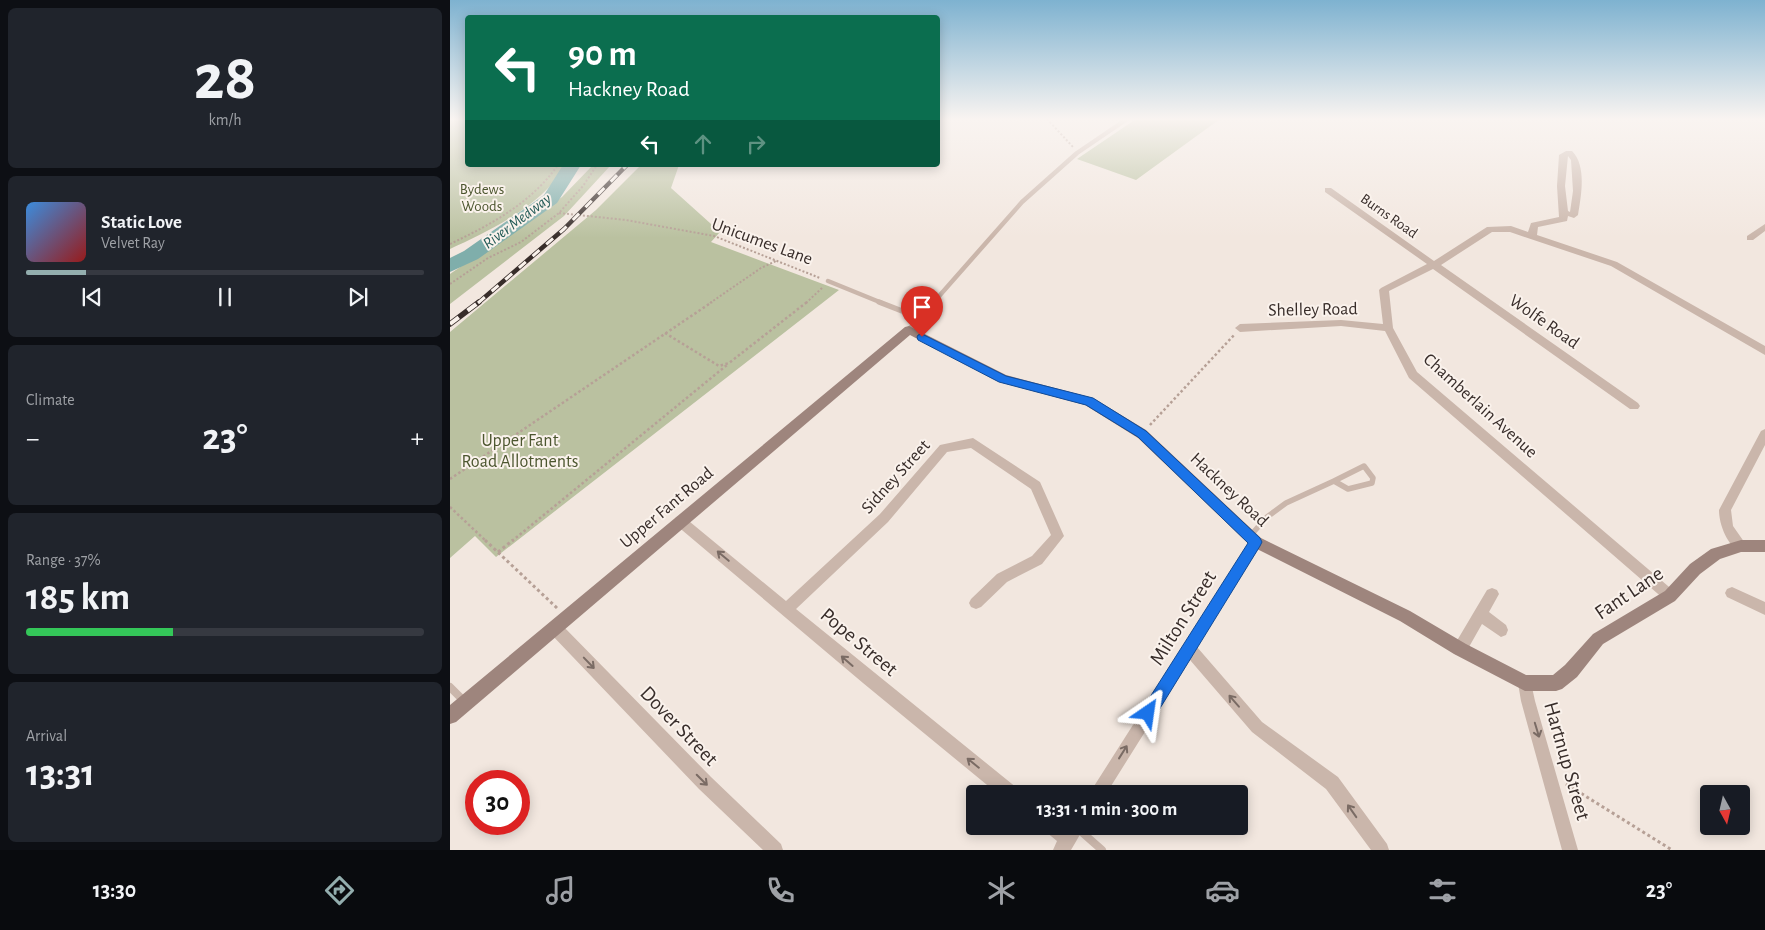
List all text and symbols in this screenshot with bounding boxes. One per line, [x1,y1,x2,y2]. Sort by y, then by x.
icon: left [485,35,550,100]
text: 90 m [568,37,637,72]
text: 28 [194,46,256,111]
text: Hackney Road [568,78,690,100]
text: km/h [208,112,242,128]
icon: left [636,130,664,158]
icon: ahead [689,130,717,158]
icon: right [742,130,770,158]
park label: Bydews Woods [460,182,504,214]
water label: River Medway [480,190,554,252]
street label: Burns Road [1358,191,1421,241]
text: Static Love [101,213,182,232]
street label: Unicumes Lane [709,215,815,269]
text: Velvet Ray [101,235,165,251]
icon: previous [78,283,106,311]
icon: pause [211,283,239,311]
icon: next [344,283,372,311]
pin [901,286,943,337]
street label: Wolfe Road [1506,291,1582,353]
icon: arrive [908,293,936,321]
street label: Shelley Road [1268,300,1358,320]
street label: Chamberlain Avenue [1420,350,1540,462]
text: Climate [26,392,75,408]
text: 23° [202,419,248,457]
text: − [26,425,39,453]
text: + [411,425,424,453]
park label: Upper Fant Road Allotments [461,432,579,471]
street label: Sidney Street [858,436,934,518]
street label: Hackney Road [1187,450,1271,530]
street label: Upper Fant Road [617,464,717,552]
one-way arrow [717,551,730,562]
text: Range · 37% [26,552,101,568]
street label: Fant Lane [1591,563,1667,623]
street label: Milton Street [1146,567,1220,669]
text: 185 km [26,579,130,617]
street label: Pope Street [816,604,902,680]
one-way arrow [841,655,854,666]
one-way arrow [583,656,595,669]
street label: Dover Street [636,682,722,770]
position arrow [1121,686,1173,738]
one-way arrow [1229,694,1240,707]
street label: Hartnup Street [1540,699,1594,823]
one-way arrow [1533,722,1542,738]
text: Arrival [26,728,67,744]
one-way arrow [1119,746,1129,760]
text: 13:31 [26,755,95,793]
one-way arrow [967,758,980,769]
speed limit sign: 30 [465,770,530,835]
one-way arrow [696,773,708,786]
north arrow [1700,785,1750,835]
map controls [1700,785,1750,835]
text: 13:31 · 1 min · 300 m [1037,800,1177,819]
one-way arrow [1347,804,1357,818]
icon: directions [322,873,357,908]
icon: music [543,873,578,908]
icon: phone [763,873,798,908]
icon: climate [984,873,1019,908]
icon: car [1205,873,1240,908]
icon: filters [1425,873,1460,908]
text: 13:30 [93,879,136,901]
text: 23° [1646,879,1672,901]

